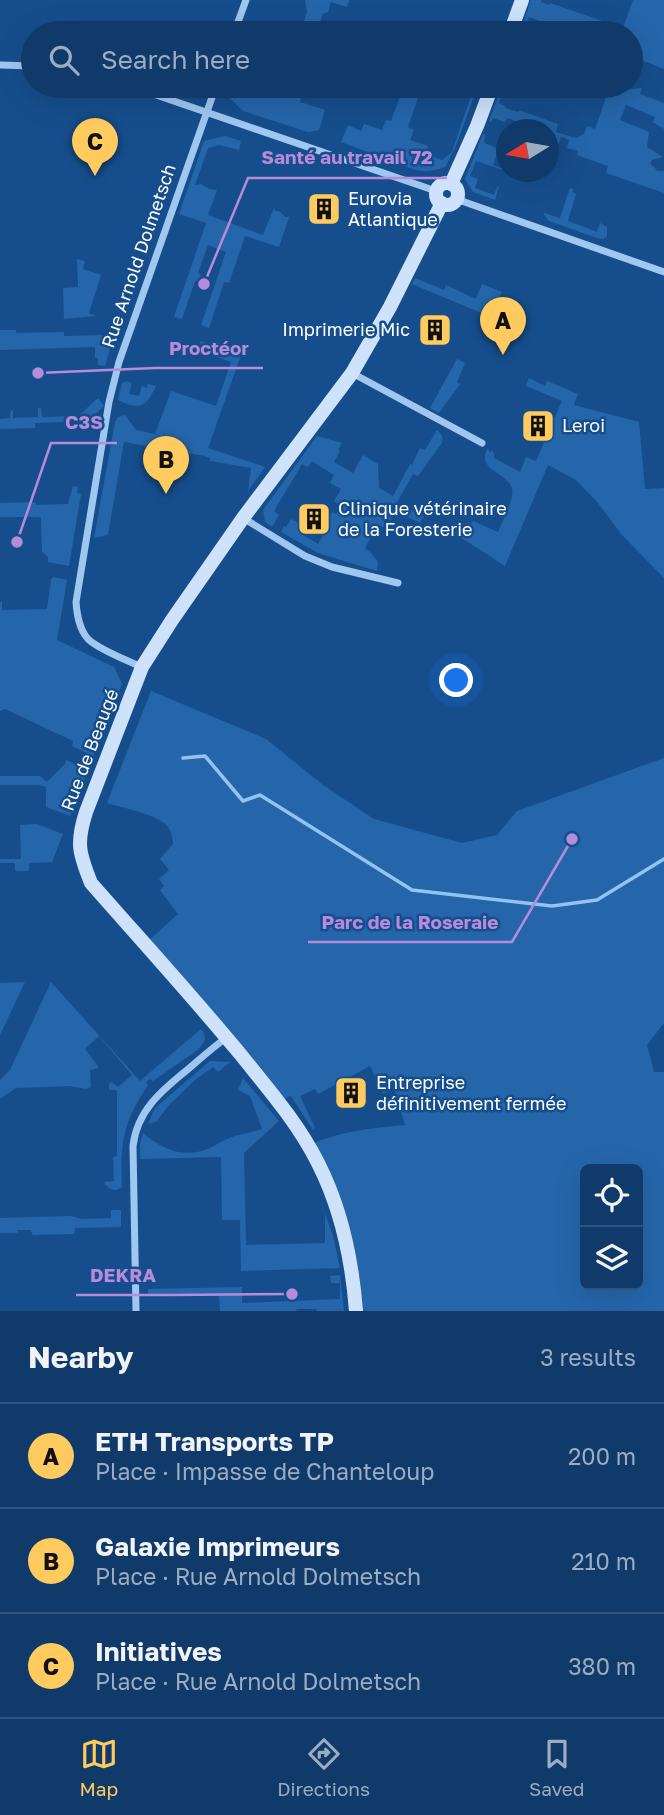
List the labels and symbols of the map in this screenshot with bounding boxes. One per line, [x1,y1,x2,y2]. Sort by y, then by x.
pin: C [72,118,118,176]
north arrow [496,119,559,182]
callout: Santé au travail 72 [248,138,447,178]
text: Santé au travail 72 [261,145,433,168]
street label: Rue Arnold Dolmetsch [96,161,180,350]
place label: Eurovia Atlantique [348,187,438,230]
building icon: Eurovia Atlantique [305,190,343,228]
pin: A [480,297,526,355]
building icon: Imprimerie Mic [416,311,454,349]
place label: Imprimerie Mic [282,318,410,340]
callout: Proctéor [155,328,263,368]
text: Proctéor [169,336,249,359]
callout: C3S [51,403,117,443]
building icon: Leroi [519,407,557,445]
text: C3S [65,410,103,433]
place label: Leroi [562,414,605,436]
pin: B [143,436,189,494]
place label: Clinique vétérinaire de la Foresterie [338,497,507,540]
building icon: Clinique vétérinaire de la Foresterie [295,500,333,538]
your location [439,663,473,697]
street label: Rue de Beaugé [56,686,122,814]
callout: Parc de la Roseraie [308,902,512,942]
text: Parc de la Roseraie [322,910,498,933]
place label: Entreprise définitivement fermée [376,1071,566,1114]
building icon: Entreprise définitivement fermée [332,1074,370,1112]
callout: DEKRA [76,1255,170,1295]
text: DEKRA [90,1263,157,1286]

